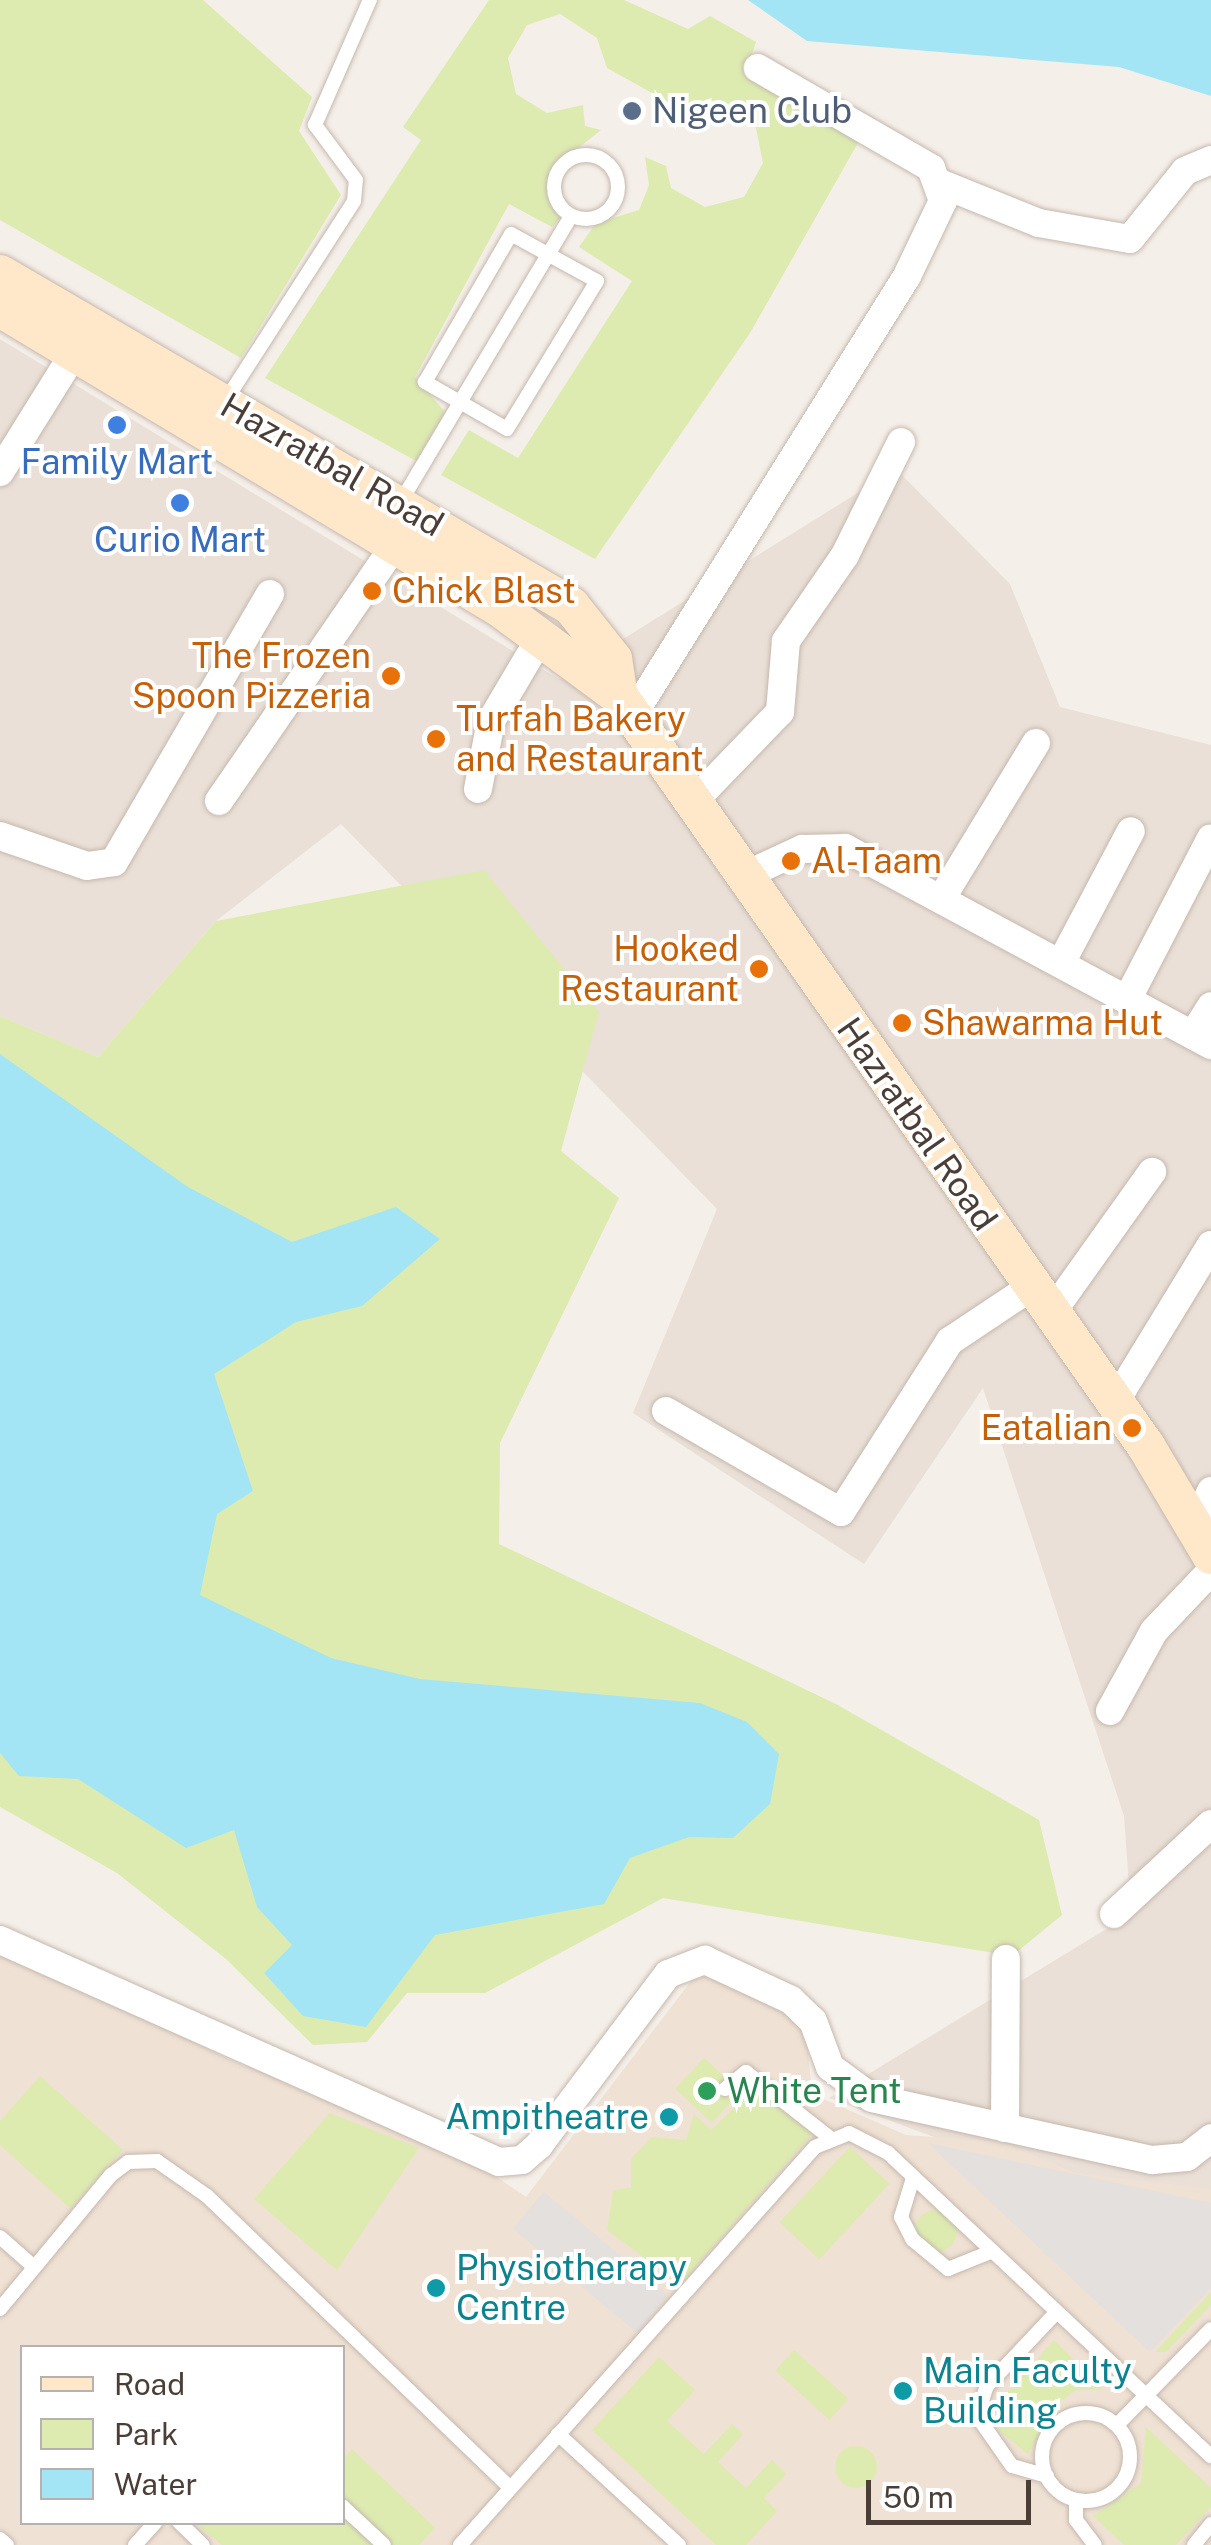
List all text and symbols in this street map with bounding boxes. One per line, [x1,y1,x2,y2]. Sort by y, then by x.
place label: Nigeen Club [652,90,852,132]
marker: Nigeen Club [621,100,643,122]
street label: Hazratbal Road [213,384,451,546]
marker: Family Mart [106,414,128,436]
place label: Family Mart [20,441,214,483]
marker: Curio Mart [169,492,191,514]
place label: Curio Mart [94,519,266,561]
place label: Chick Blast [392,570,576,612]
marker: Chick Blast [361,580,383,602]
place label: The Frozen Spoon Pizzeria [132,635,371,717]
marker: The Frozen Spoon Pizzeria [380,665,402,687]
place label: Turfah Bakery and Restaurant [456,698,704,780]
marker: Turfah Bakery and Restaurant [425,728,447,750]
place label: Al-Taam [811,840,942,882]
marker: Al-Taam [780,850,802,872]
place label: Hooked Restaurant [560,928,739,1010]
marker: Hooked Restaurant [748,958,770,980]
place label: Shawarma Hut [922,1002,1163,1044]
street label: Hazratbal Road [828,1010,1006,1238]
marker: Shawarma Hut [891,1012,913,1034]
place label: Eatalian [980,1407,1112,1449]
marker: Eatalian [1121,1417,1143,1439]
place label: White Tent [727,2070,902,2112]
marker: White Tent [696,2080,718,2102]
place label: Ampitheatre [446,2096,649,2138]
marker: Ampitheatre [658,2106,680,2128]
place label: Physiotherapy Centre [456,2247,687,2329]
marker: Physiotherapy Centre [425,2277,447,2299]
legend [20,2345,345,2525]
place label: Main Faculty Building [923,2350,1132,2432]
text: Road [114,2366,185,2402]
marker: Main Faculty Building [892,2380,914,2402]
text: Park [114,2416,178,2452]
scale bar [871,2460,1036,2522]
text: Water [114,2466,197,2502]
text: 50 m [883,2479,954,2515]

